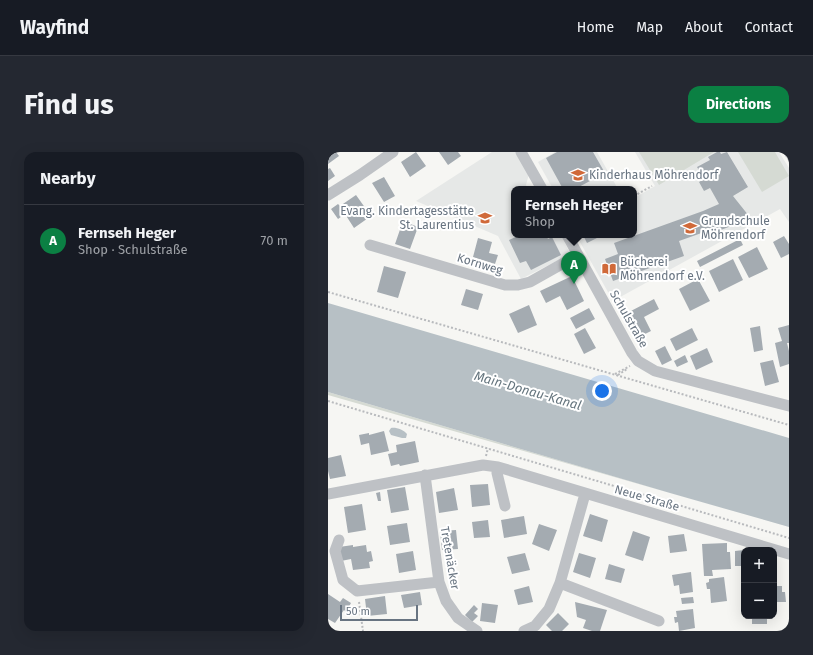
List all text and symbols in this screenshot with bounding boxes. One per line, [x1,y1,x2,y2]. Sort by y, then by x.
text: Wayfind [20,16,89,39]
text: Home [577,19,614,36]
text: Map [636,19,663,36]
text: About [685,19,723,36]
text: Contact [745,19,793,36]
button: Directions [688,86,789,123]
text: Find us [24,88,114,121]
school or university icon: Kinderhaus Möhrendorf [570,167,586,183]
text: Nearby [40,168,95,189]
place label: Kinderhaus Möhrendorf [589,168,719,182]
popup [511,186,637,238]
text: Fernseh Heger [525,196,623,214]
place label: Evang. Kindertagesstätte St. Laurentius [340,204,474,232]
school or university icon: Evang. Kindertagesstätte St. Laurentius [477,210,493,226]
text: Shop [525,214,555,229]
place label: Grundschule Möhrendorf [701,214,770,242]
school or university icon: Grundschule Möhrendorf [682,220,698,236]
text: Fernseh Heger [78,224,176,242]
text: A [49,233,57,248]
text: 70 m [261,233,288,248]
text: Shop · Schulstraße [78,242,188,257]
street label: Kornweg [455,250,505,278]
pin: A [561,251,587,284]
place label: Bücherei Möhrendorf e.V. [620,255,705,283]
library icon: Bücherei Möhrendorf e.V. [601,261,617,277]
street label: Schulstraße [607,288,651,350]
water label: Main-Donau-Kanal [473,368,583,413]
your location [592,381,612,401]
street label: Neue Straße [613,482,681,514]
street label: Tretenäcker [438,525,463,591]
map controls [741,547,777,619]
button: + [741,547,777,583]
button: − [741,583,777,619]
scale bar [340,603,418,622]
text: 50 m [346,605,370,618]

